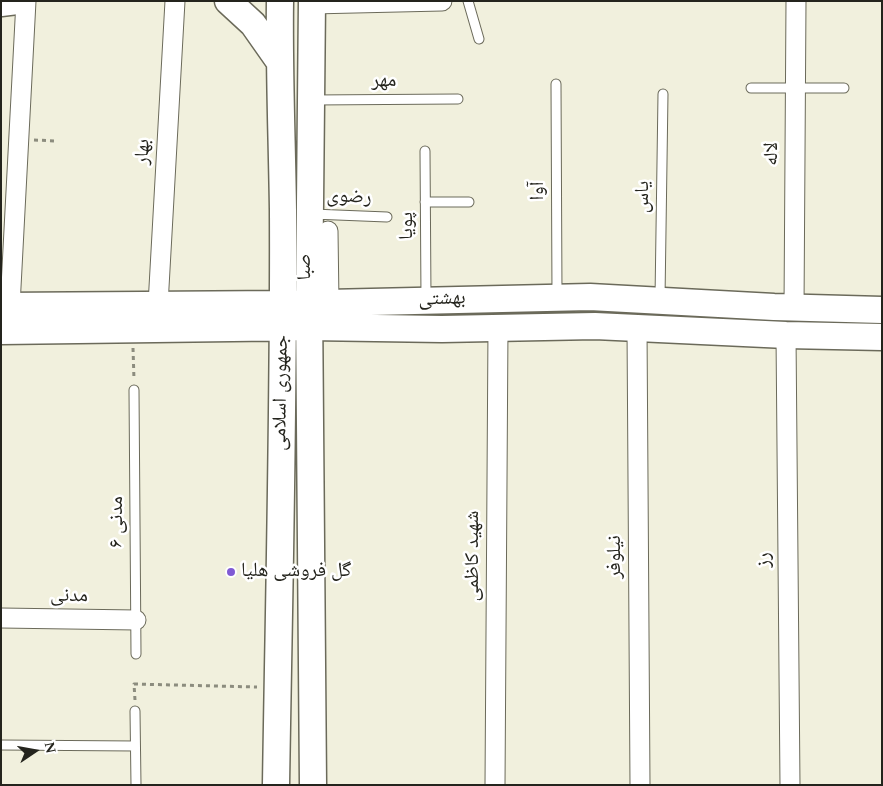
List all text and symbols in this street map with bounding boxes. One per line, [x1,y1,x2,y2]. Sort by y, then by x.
street label: مهر [372,70,396,94]
street label: بهار [131,138,157,166]
street label: لاله [761,142,785,166]
street label: یاس [632,181,656,213]
street label: آوا [527,182,551,200]
street label: رضوی [326,185,372,211]
street label: پویا [396,212,420,240]
street label: صبا [294,253,318,281]
street label: بهشتی [418,287,466,313]
street label: جمهوری اسلامی [269,335,295,451]
street label: مدنی ۶ [106,496,130,548]
street label: شهید کاظمی [462,510,486,602]
street label: نیلوفر [604,535,628,579]
street label: رز [753,552,777,568]
place label: گل فروشی هلیا [241,560,351,584]
marker: گل فروشی هلیا [225,566,237,578]
street label: مدنی [50,585,88,609]
north arrow [10,726,60,776]
text: N [39,740,62,756]

